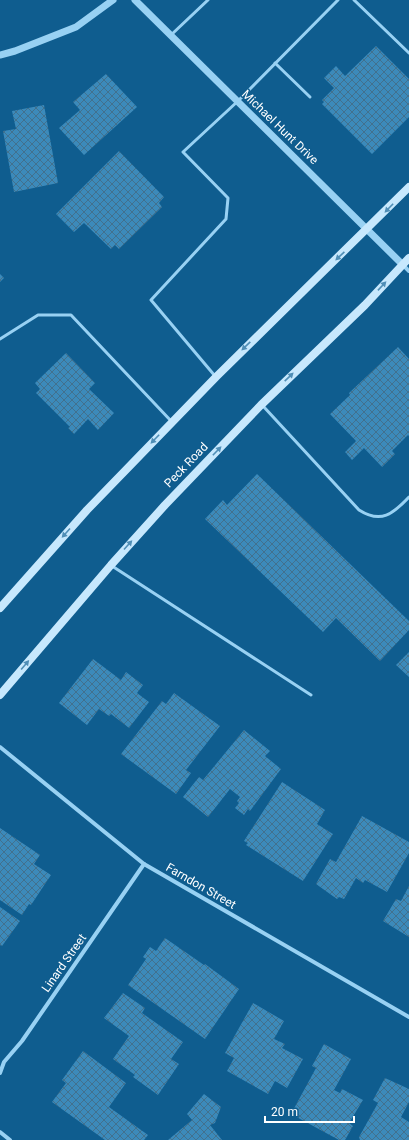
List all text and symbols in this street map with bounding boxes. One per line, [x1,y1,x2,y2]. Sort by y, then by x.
street label: Michael Hunt Drive [239,87,321,167]
one-way arrow [384,203,394,213]
one-way arrow [335,251,345,261]
one-way arrow [377,282,386,291]
one-way arrow [241,341,251,351]
one-way arrow [284,373,294,382]
one-way arrow [151,434,160,444]
street label: Peck Road [161,440,211,490]
one-way arrow [212,446,222,456]
one-way arrow [62,528,71,539]
one-way arrow [123,541,132,550]
one-way arrow [21,660,30,671]
street label: Farndon Street [163,860,239,912]
street label: Linard Street [39,931,89,995]
scale bar [265,1098,354,1124]
text: 20 m [271,1105,298,1119]

